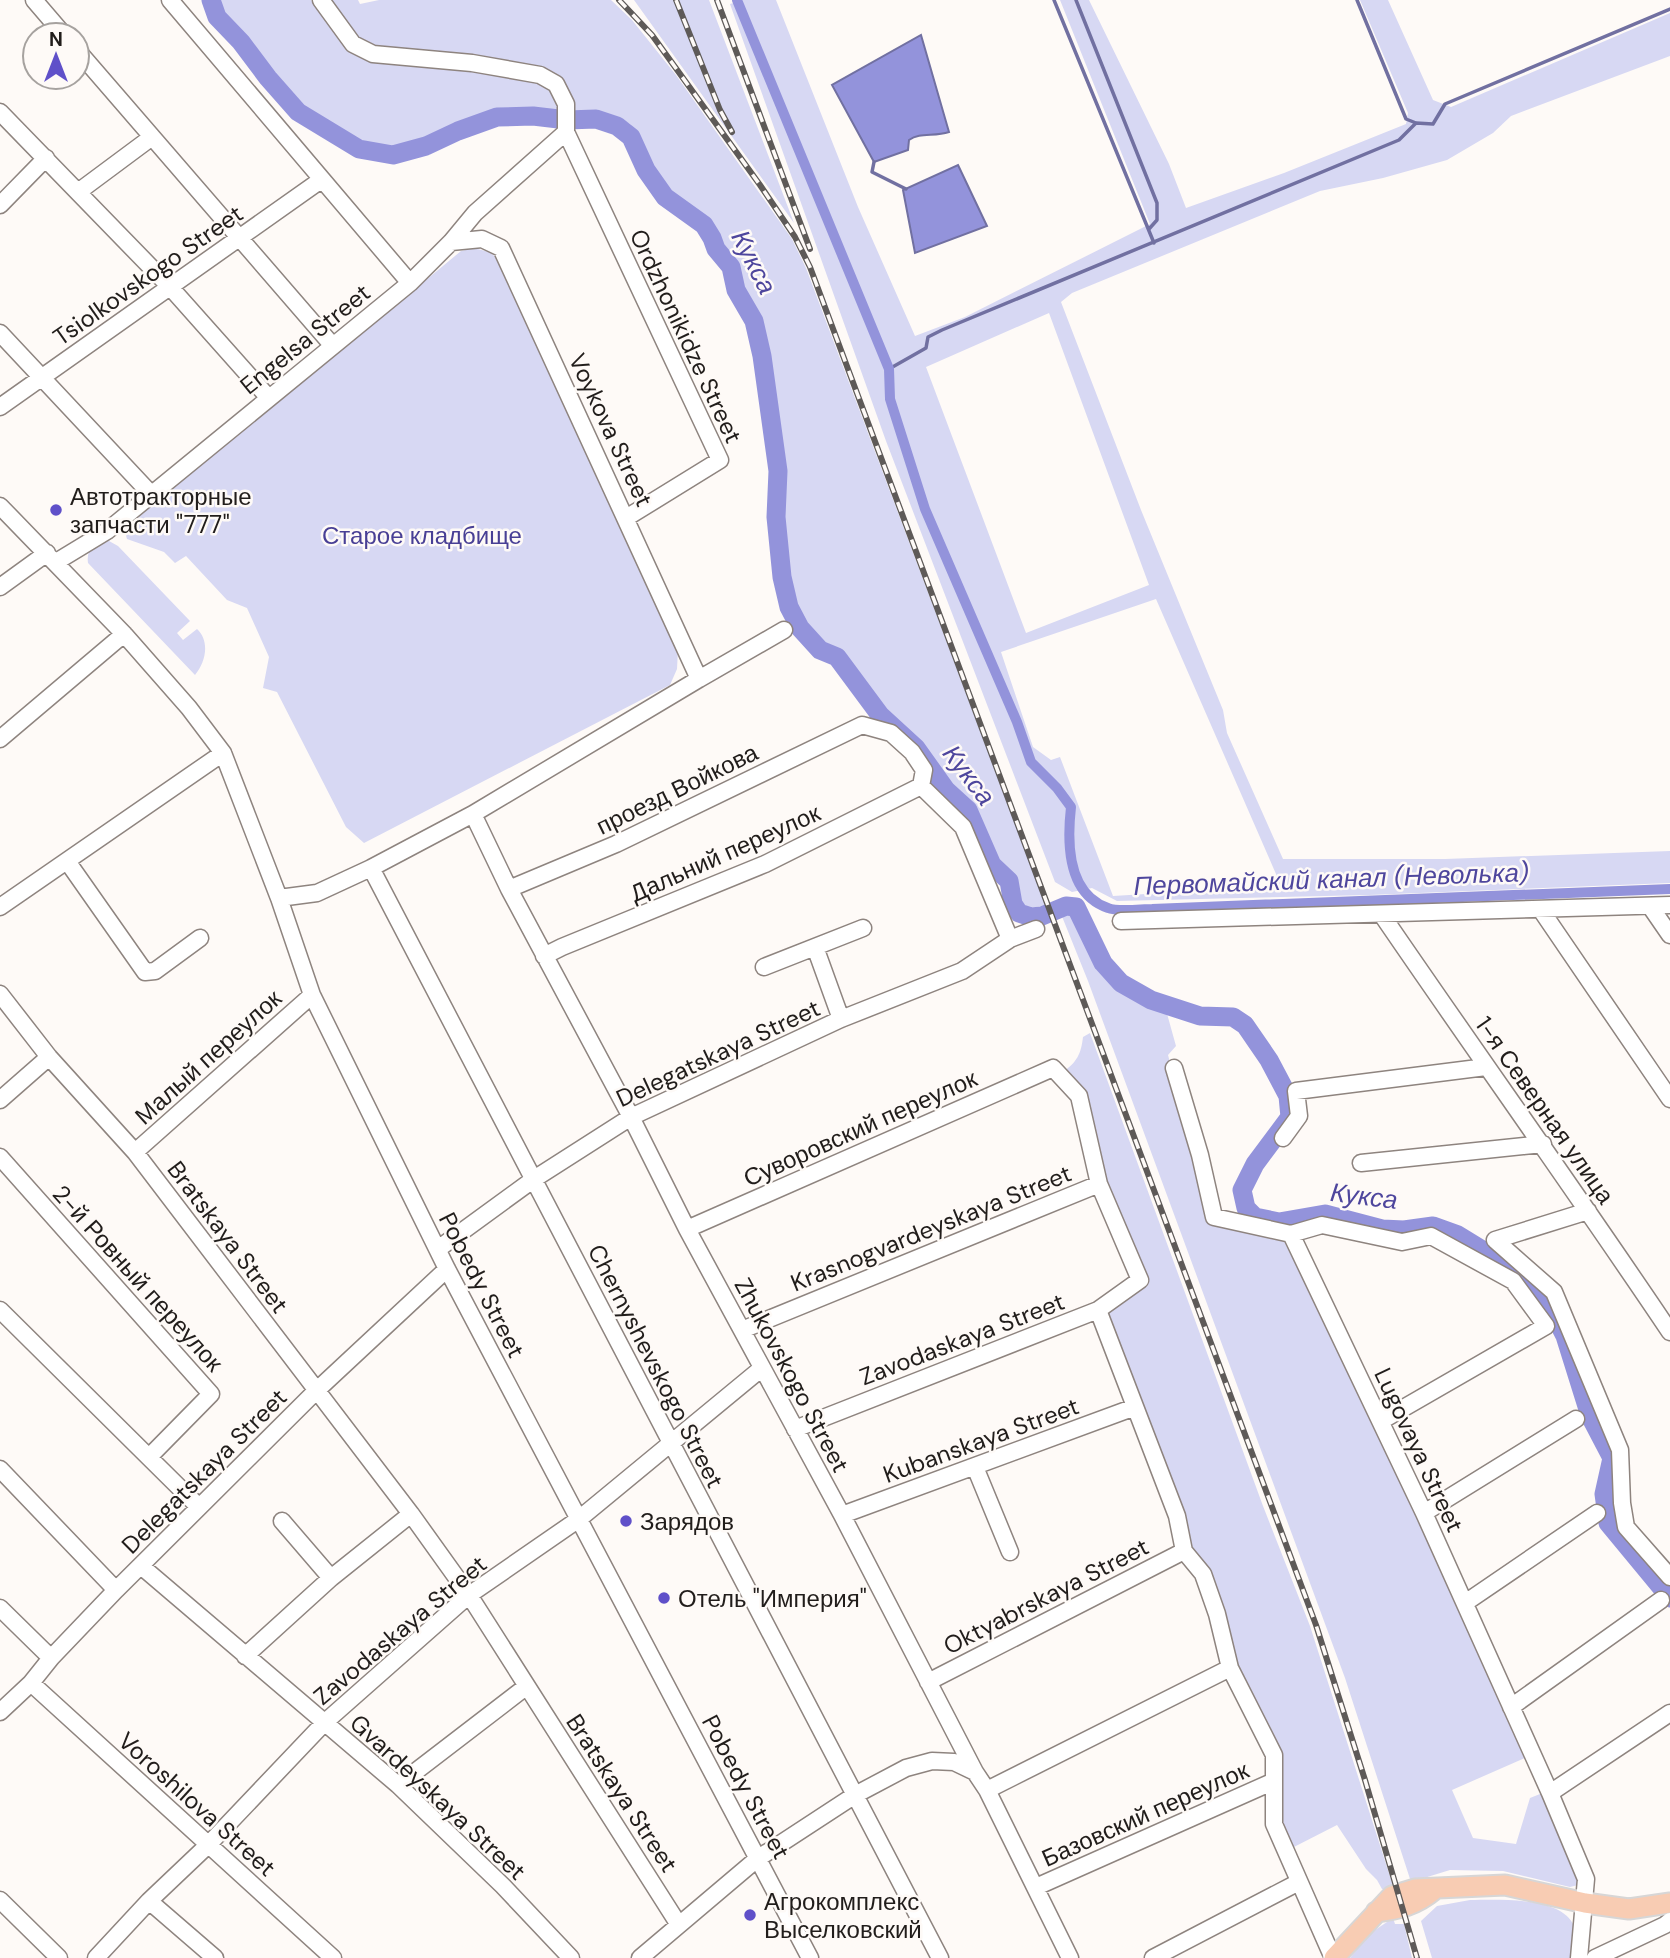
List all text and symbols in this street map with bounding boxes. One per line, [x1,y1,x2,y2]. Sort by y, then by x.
north arrow [21,21,91,91]
text: N [49,27,63,52]
street label: Tsiolkovskogo Street [47,198,249,352]
street label: Ordzhonikidze Street [623,224,749,448]
water label: Кукса [724,224,784,300]
street label: Engelsa Street [234,277,376,401]
street label: Voykova Street [562,348,660,512]
place label: Автотракторные запчасти "777" [70,481,252,540]
marker: Автотракторные запчасти "777" [48,502,64,518]
park label: Старое кладбище [322,520,522,551]
street label: проезд Войкова [591,736,764,842]
water label: Кукса [935,738,1003,812]
street label: Дальний переулок [625,797,825,909]
water label: Первомайский канал (Неволька) [1133,855,1529,903]
street label: Малый переулок [128,983,288,1131]
street label: Delegatskaya Street [611,992,825,1114]
street label: 1-я Северная улица [1469,1010,1622,1210]
street label: Суворовский переулок [738,1062,982,1193]
street label: Bratskaya Street [161,1155,295,1319]
street label: Krasnogvardeyskaya Street [786,1157,1076,1299]
water label: Кукса [1328,1175,1400,1217]
street label: 2-й Ровный переулок [46,1178,230,1378]
street label: Pobedy Street [432,1207,532,1363]
street label: Chernyshevskogo Street [581,1239,731,1493]
street label: Zhukovskogo Street [728,1272,856,1478]
street label: Zavodaskaya Street [855,1286,1069,1392]
street label: Lugovaya Street [1367,1363,1471,1537]
street label: Delegatskaya Street [115,1382,293,1560]
street label: Kubanskaya Street [879,1390,1083,1490]
place label: Зарядов [640,1506,734,1537]
marker: Зарядов [618,1513,634,1529]
street label: Oktyabrskaya Street [938,1531,1154,1661]
street label: Zavodaskaya Street [307,1548,493,1712]
place label: Отель "Империя" [678,1583,867,1614]
marker: Отель "Империя" [656,1590,672,1606]
street label: Gvardeyskaya Street [344,1707,532,1887]
street label: Bratskaya Street [559,1708,685,1878]
street label: Pobedy Street [695,1710,797,1864]
street label: Voroshilova Street [112,1725,282,1883]
street label: Базовский переулок [1037,1754,1254,1874]
place label: Агрокомплекс Выселковский [764,1886,922,1945]
marker: Агрокомплекс Выселковский [742,1907,758,1923]

